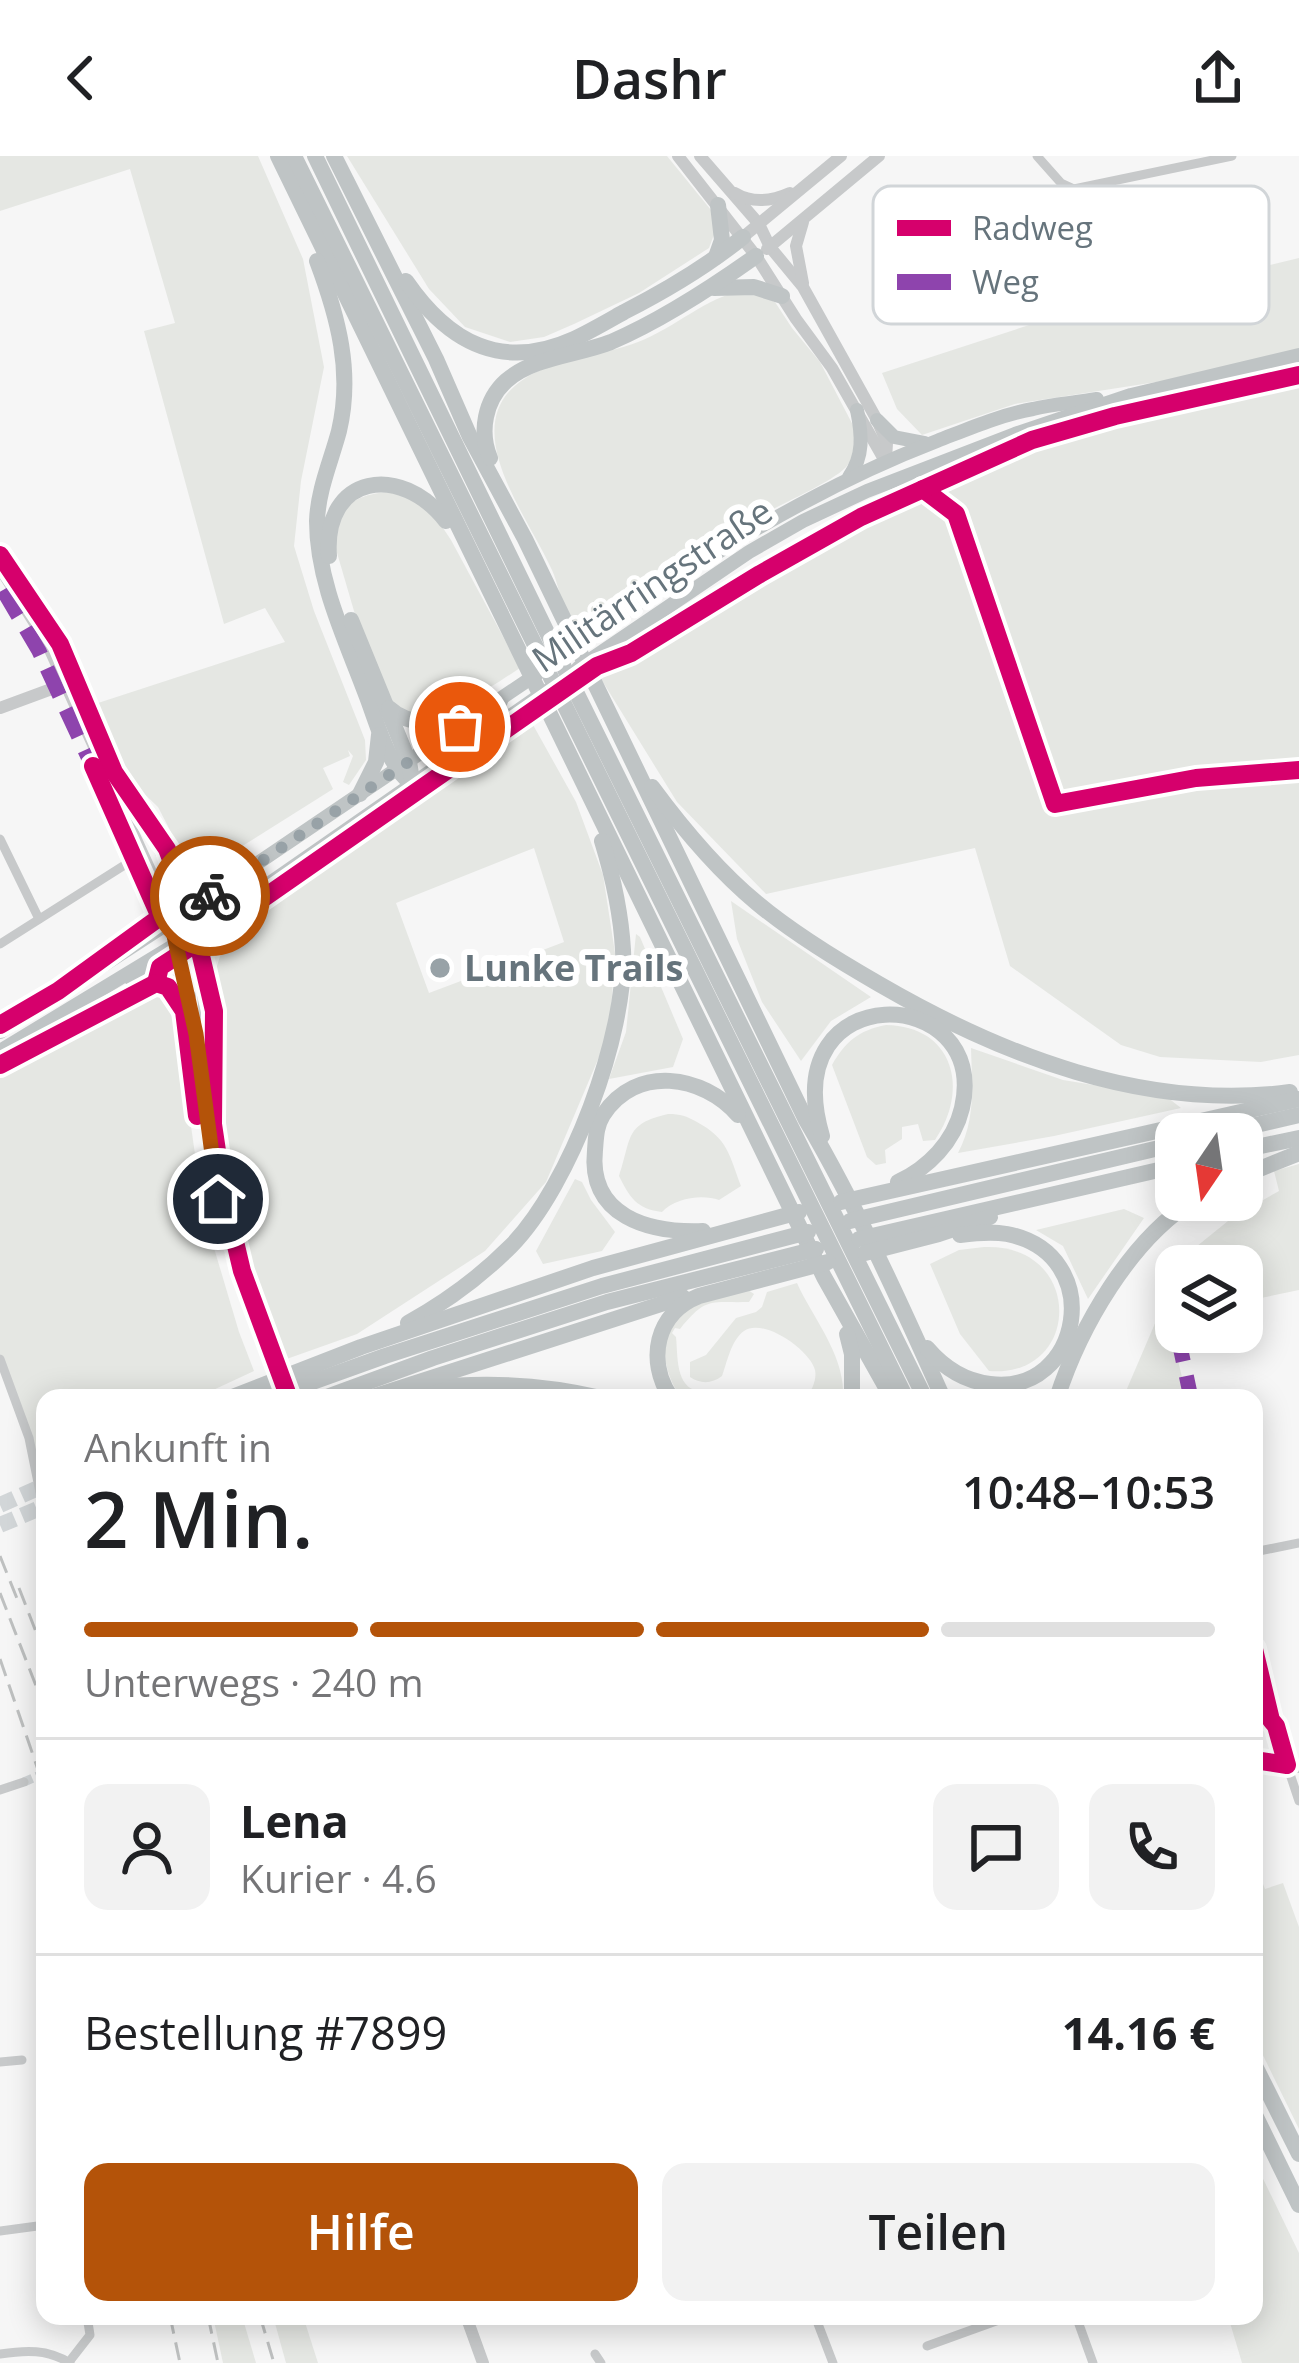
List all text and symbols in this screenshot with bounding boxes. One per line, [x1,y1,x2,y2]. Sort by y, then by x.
text: Dashr [572,41,727,115]
icon: back [48,45,114,111]
icon: share [1185,45,1251,111]
legend [873,186,1269,324]
text: Radweg [972,205,1093,250]
text: Weg [972,259,1039,304]
street label: Militärringstraße [522,486,781,683]
pin [409,676,511,778]
icon: bag [427,694,493,760]
courier [150,836,270,956]
icon: bike [177,863,243,929]
place label: Lunke Trails [464,943,683,992]
marker: Lunke Trails [427,955,453,981]
north arrow [1155,1113,1263,1221]
map controls [1155,1113,1263,1353]
pin [167,1148,269,1250]
icon: home [185,1166,251,1232]
button: layers [1155,1245,1263,1353]
text: Ankunft in [84,1420,272,1473]
text: 10:48–10:53 [962,1461,1215,1522]
text: 2 Min. [84,1465,313,1571]
text: Unterwegs · 240 m [84,1655,424,1708]
button: person [84,1784,210,1910]
button: chat [933,1784,1059,1910]
button: phone [1089,1784,1215,1910]
text: Lena [240,1790,349,1851]
text: Kurier · 4.6 [240,1851,437,1904]
text: Bestellung #7899 [84,2002,447,2063]
text: 14.16 € [1062,2002,1215,2063]
button: Hilfe [84,2163,638,2301]
button: Teilen [662,2163,1215,2301]

